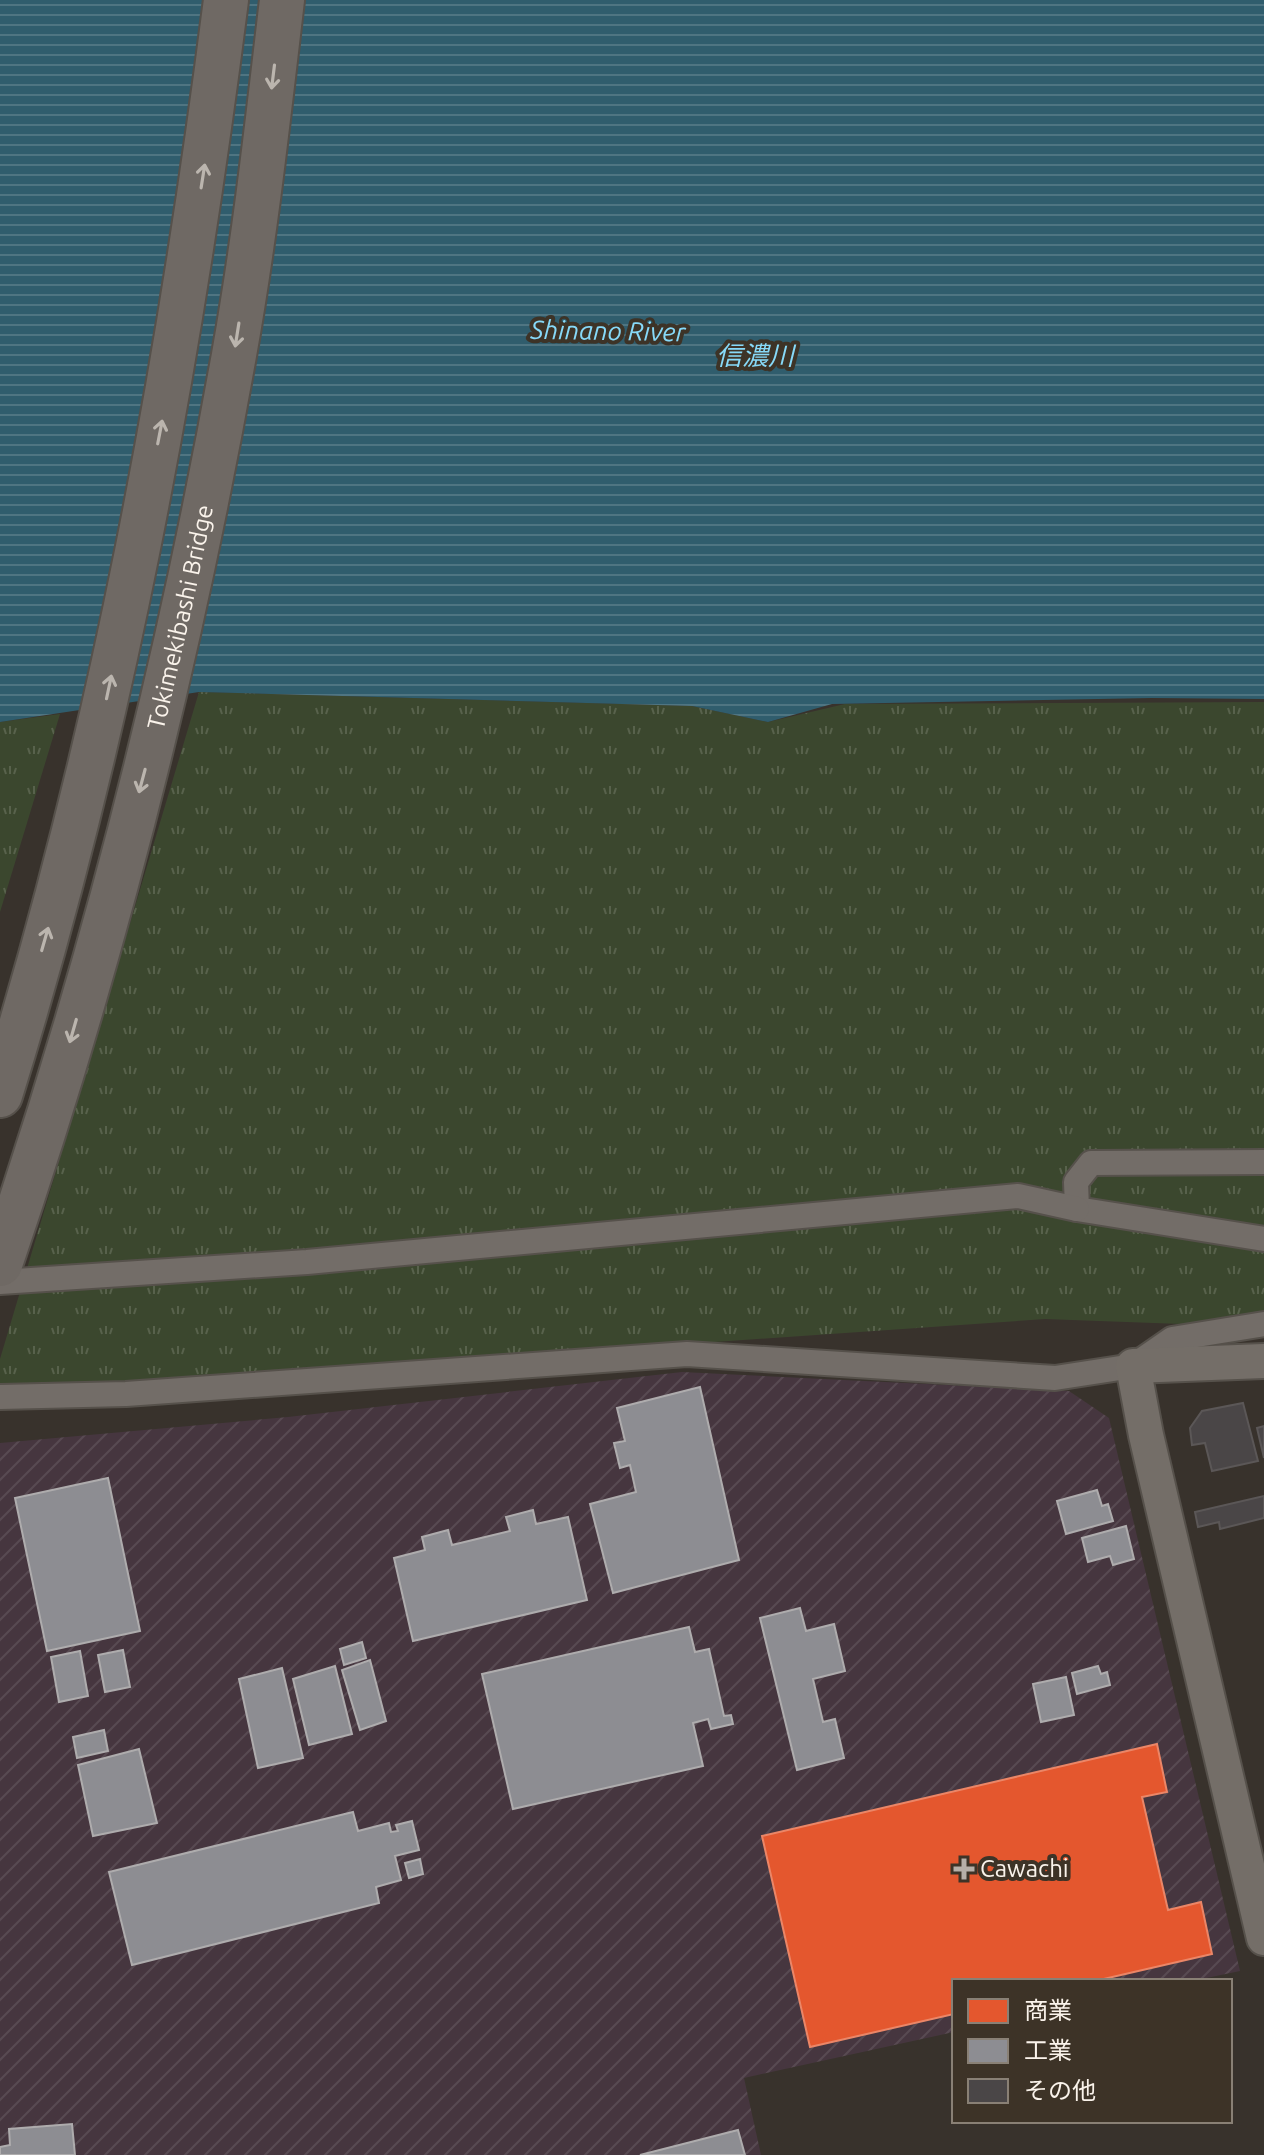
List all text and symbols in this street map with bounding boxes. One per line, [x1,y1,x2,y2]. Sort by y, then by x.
one-way arrow [266,64,281,90]
one-way arrow [196,164,211,189]
water label: Shinano River [529,315,687,346]
one-way arrow [229,322,244,347]
water label: 信濃川 [716,341,797,370]
one-way arrow [154,420,169,446]
street label: Tokimekibashi Bridge [142,502,218,732]
one-way arrow [102,675,117,701]
one-way arrow [133,767,148,793]
one-way arrow [39,927,54,953]
one-way arrow [64,1018,79,1044]
place label: Cawachi [980,1855,1069,1882]
marker: Cawachi [955,1860,973,1878]
legend [952,1979,1232,2123]
text: 商業 [1024,1997,1072,2024]
text: 工業 [1024,2037,1072,2064]
text: その他 [1024,2077,1096,2104]

